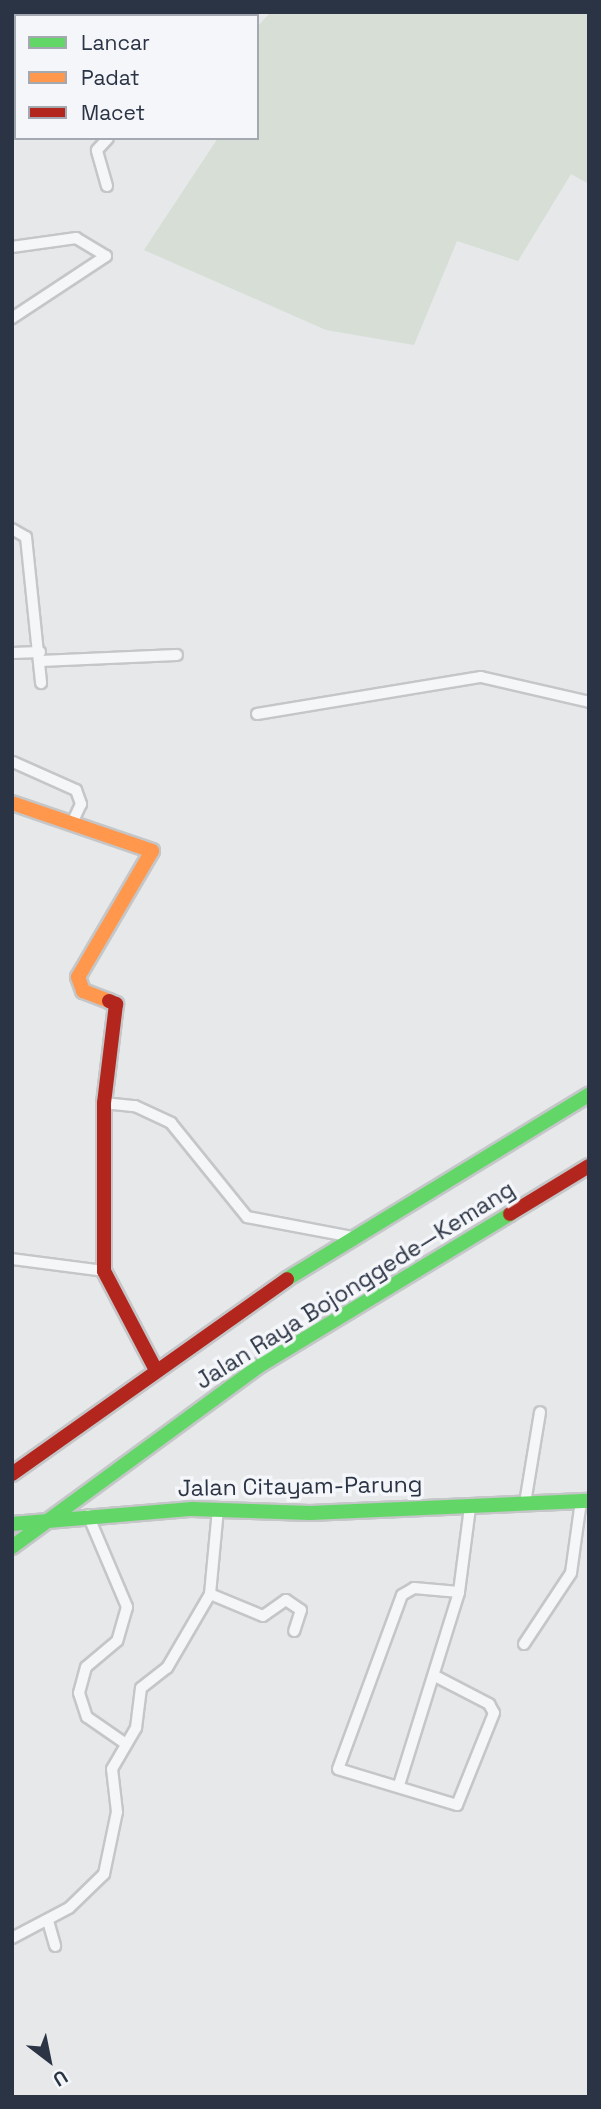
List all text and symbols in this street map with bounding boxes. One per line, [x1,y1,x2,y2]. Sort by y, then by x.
legend [14,14,259,140]
text: Lancar [81,29,150,56]
text: Padat [81,64,140,91]
text: Macet [81,99,145,126]
street label: Jalan Raya Bojonggede—Kemang [190,1175,520,1395]
street label: Jalan Citayam-Parung [177,1470,423,1502]
north arrow [14,2025,84,2095]
text: U [48,2064,72,2092]

